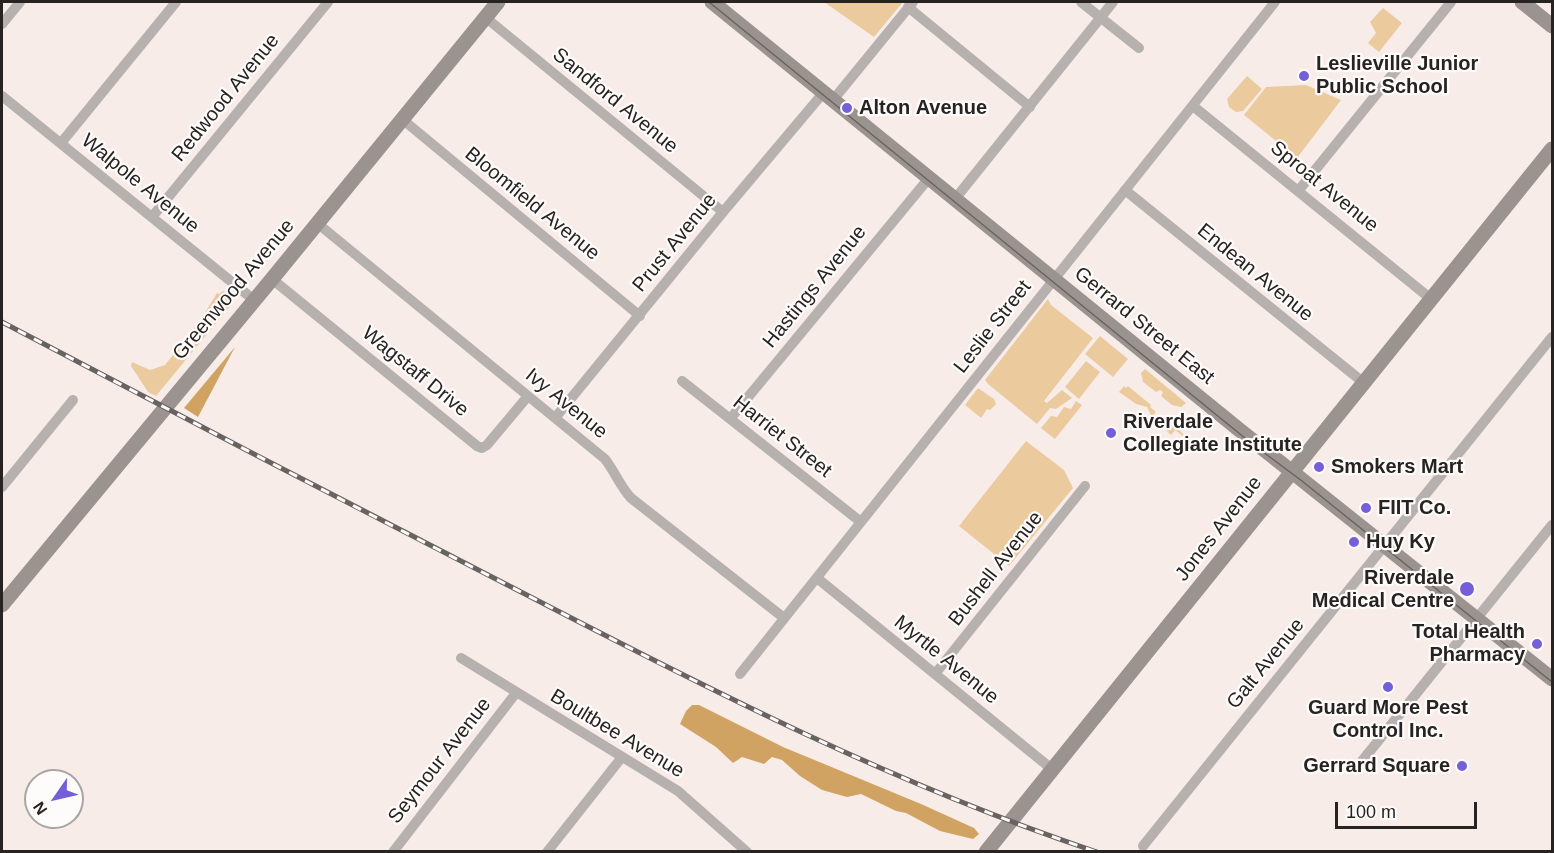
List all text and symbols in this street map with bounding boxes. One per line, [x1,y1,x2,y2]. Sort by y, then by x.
street label: Redwood Avenue [167,29,285,167]
street label: Sandford Avenue [548,43,682,159]
place label: Leslieville Junior Public School [1316,52,1478,99]
marker: Leslieville Junior Public School [1297,69,1311,83]
place label: Alton Avenue [859,96,987,120]
marker: Alton Avenue [840,101,854,115]
street label: Walpole Avenue [76,129,204,239]
street label: Sproat Avenue [1265,136,1383,238]
street label: Bloomfield Avenue [460,142,604,266]
street label: Prust Avenue [628,189,722,297]
street label: Greenwood Avenue [168,215,300,365]
street label: Endean Avenue [1192,219,1318,327]
street label: Hastings Avenue [758,221,872,353]
street label: Gerrard Street East [1069,262,1219,390]
street label: Leslie Street [949,276,1037,378]
street label: Wagstaff Drive [357,322,473,422]
street label: Ivy Avenue [520,364,612,444]
street label: Harriet Street [728,391,836,483]
place label: Riverdale Collegiate Institute [1123,410,1302,457]
marker: Riverdale Collegiate Institute [1104,426,1118,440]
place label: Smokers Mart [1331,455,1463,479]
marker: Smokers Mart [1312,460,1326,474]
street label: Jones Avenue [1171,472,1267,586]
place label: FIIT Co. [1378,496,1451,520]
marker: FIIT Co. [1359,501,1373,515]
street label: Bushell Avenue [944,507,1048,631]
place label: Huy Ky [1366,530,1435,554]
marker: Huy Ky [1347,535,1361,549]
place label: Riverdale Medical Centre [1312,566,1454,613]
marker: Riverdale Medical Centre [1458,580,1476,598]
street label: Myrtle Avenue [889,611,1003,709]
street label: Galt Avenue [1222,614,1310,714]
place label: Total Health Pharmacy [1412,620,1525,667]
marker: Total Health Pharmacy [1530,637,1544,651]
marker: Guard More Pest Control Inc. [1381,680,1395,694]
street label: Boultbee Avenue [546,685,688,783]
street label: Seymour Avenue [383,693,497,829]
place label: Guard More Pest Control Inc. [1308,696,1468,743]
place label: Gerrard Square [1303,754,1450,778]
marker: Gerrard Square [1455,759,1469,773]
north arrow [24,769,84,829]
scale bar [1338,790,1480,828]
text: N [30,799,51,818]
text: 100 m [1346,802,1396,822]

